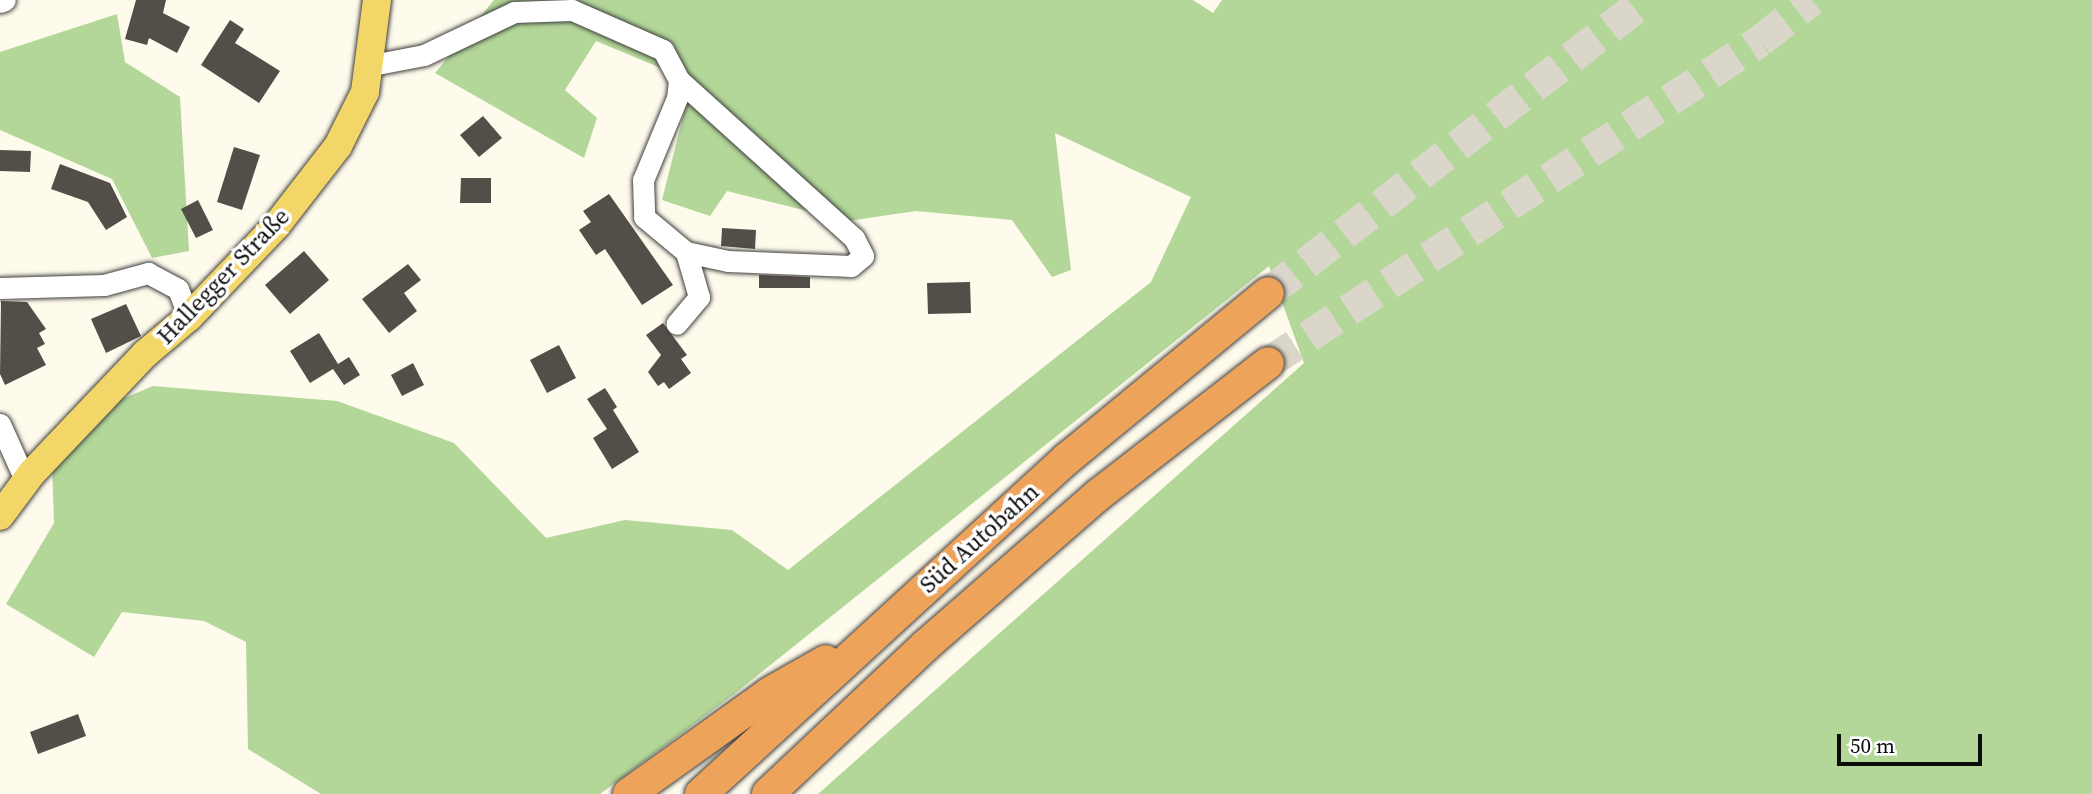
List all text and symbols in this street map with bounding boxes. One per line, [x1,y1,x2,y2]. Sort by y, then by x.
street label: Hallegger Straße [151,202,295,350]
street label: Süd Autobahn [914,477,1044,599]
scale bar [1840,720,1985,764]
text: 50 m [1850,731,1895,760]

